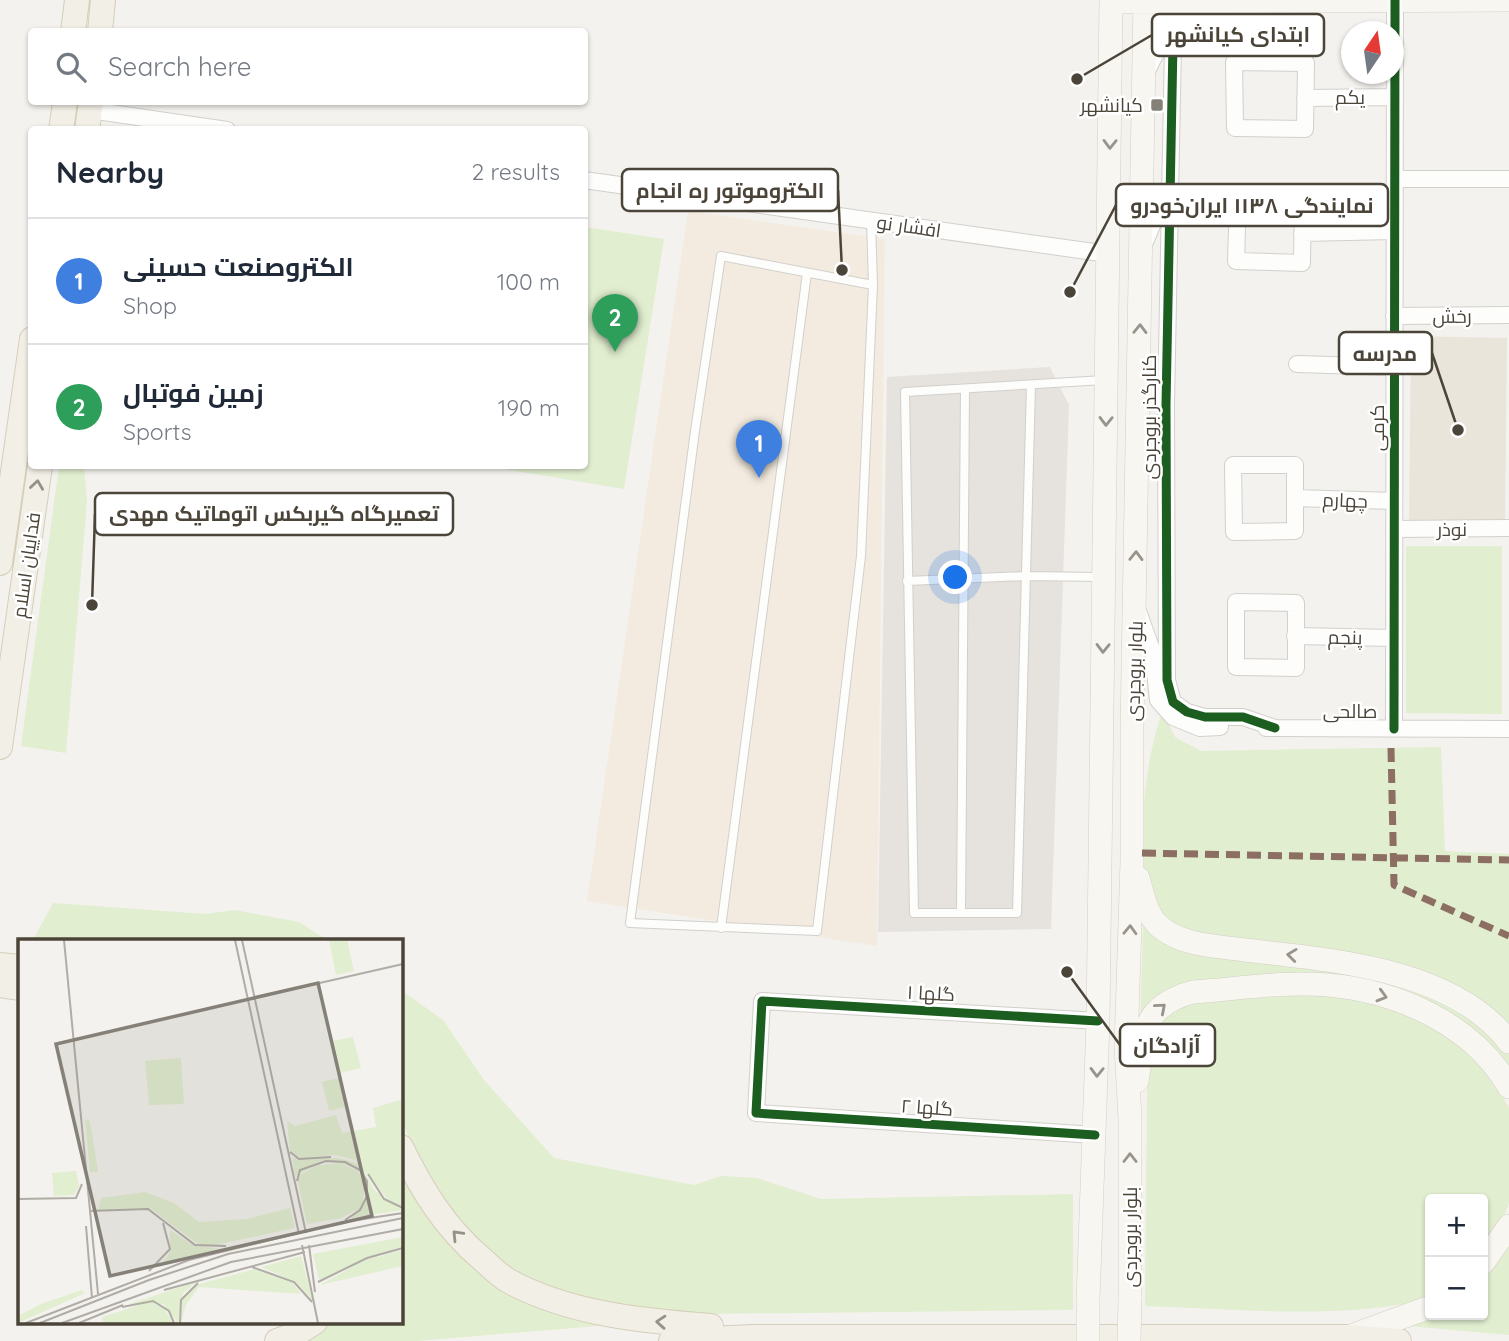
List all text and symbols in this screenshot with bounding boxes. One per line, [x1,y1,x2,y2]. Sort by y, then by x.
callout: ابتدای کیانشهر [1152,14,1324,56]
text: ابتدای کیانشهر [1165,21,1310,48]
north arrow [1341,21,1404,84]
search box [28,28,588,105]
icon: search [52,48,90,86]
text: Search here [108,50,252,83]
street label: یکم [1335,85,1365,111]
place label: کیانشهر [1079,93,1143,117]
marker: کیانشهر [1149,97,1165,113]
one-way arrow [1102,139,1118,150]
text: Nearby [56,153,164,191]
text: 2 results [471,157,560,186]
callout: الکتروموتور ره انجام [622,169,838,211]
text: الکتروموتور ره انجام [636,177,824,205]
callout: نمایندگی ۱۱۳۸ ایران‌خودرو [1116,184,1388,226]
text: نمایندگی ۱۱۳۸ ایران‌خودرو [1130,192,1374,219]
street label: افشار نو [875,210,943,242]
text: الکتروصنعت حسینی [123,250,354,283]
text: 1 [75,267,83,296]
text: 100 m [497,267,560,296]
text: Shop [123,291,177,320]
pin: 2 [592,294,638,352]
street label: رخش [1432,304,1472,328]
one-way arrow [1132,323,1148,333]
callout: مدرسه [1339,332,1432,374]
text: مدرسه [1353,340,1417,366]
street label: کنارگذر بروجردی [1137,355,1161,479]
text: زمین فوتبال [123,376,264,409]
text: 2 [72,393,86,422]
text: 190 m [498,393,560,422]
street label: کرمی [1365,405,1389,451]
one-way arrow [1098,416,1114,426]
text: Sports [123,417,192,446]
pin: 1 [736,420,782,478]
one-way arrow [29,479,44,491]
street label: چهارم [1322,487,1368,515]
callout: تعمیرگاه گیربکس اتوماتیک مهدی [95,493,453,535]
text: تعمیرگاه گیربکس اتوماتیک مهدی [109,500,440,527]
street label: فداییان اسلام [7,511,47,620]
street label: نوذر [1436,517,1467,541]
one-way arrow [1128,550,1144,561]
your location [938,560,972,594]
street label: بلوار بروجردی [1120,620,1148,722]
street label: پنجم [1327,625,1363,651]
one-way arrow [1095,643,1111,654]
street label: صالحی [1323,699,1377,723]
one-way arrow [1123,925,1138,936]
inset map [18,939,402,1324]
one-way arrow [1286,948,1298,963]
street label: گلها ۱ [906,980,956,1006]
one-way arrow [1376,987,1388,1002]
one-way arrow [1153,1004,1166,1016]
callout: آزادگان [1120,1024,1215,1066]
text: آزادگان [1133,1032,1201,1058]
one-way arrow [1089,1066,1104,1077]
street label: گلها ۲ [900,1093,954,1121]
one-way arrow [1122,1152,1138,1162]
street label: بلوار بروجردی [1118,1187,1142,1287]
map controls [1425,1194,1488,1320]
button: + [1425,1194,1488,1257]
one-way arrow [453,1230,466,1243]
button: − [1425,1257,1488,1320]
one-way arrow [655,1315,666,1330]

